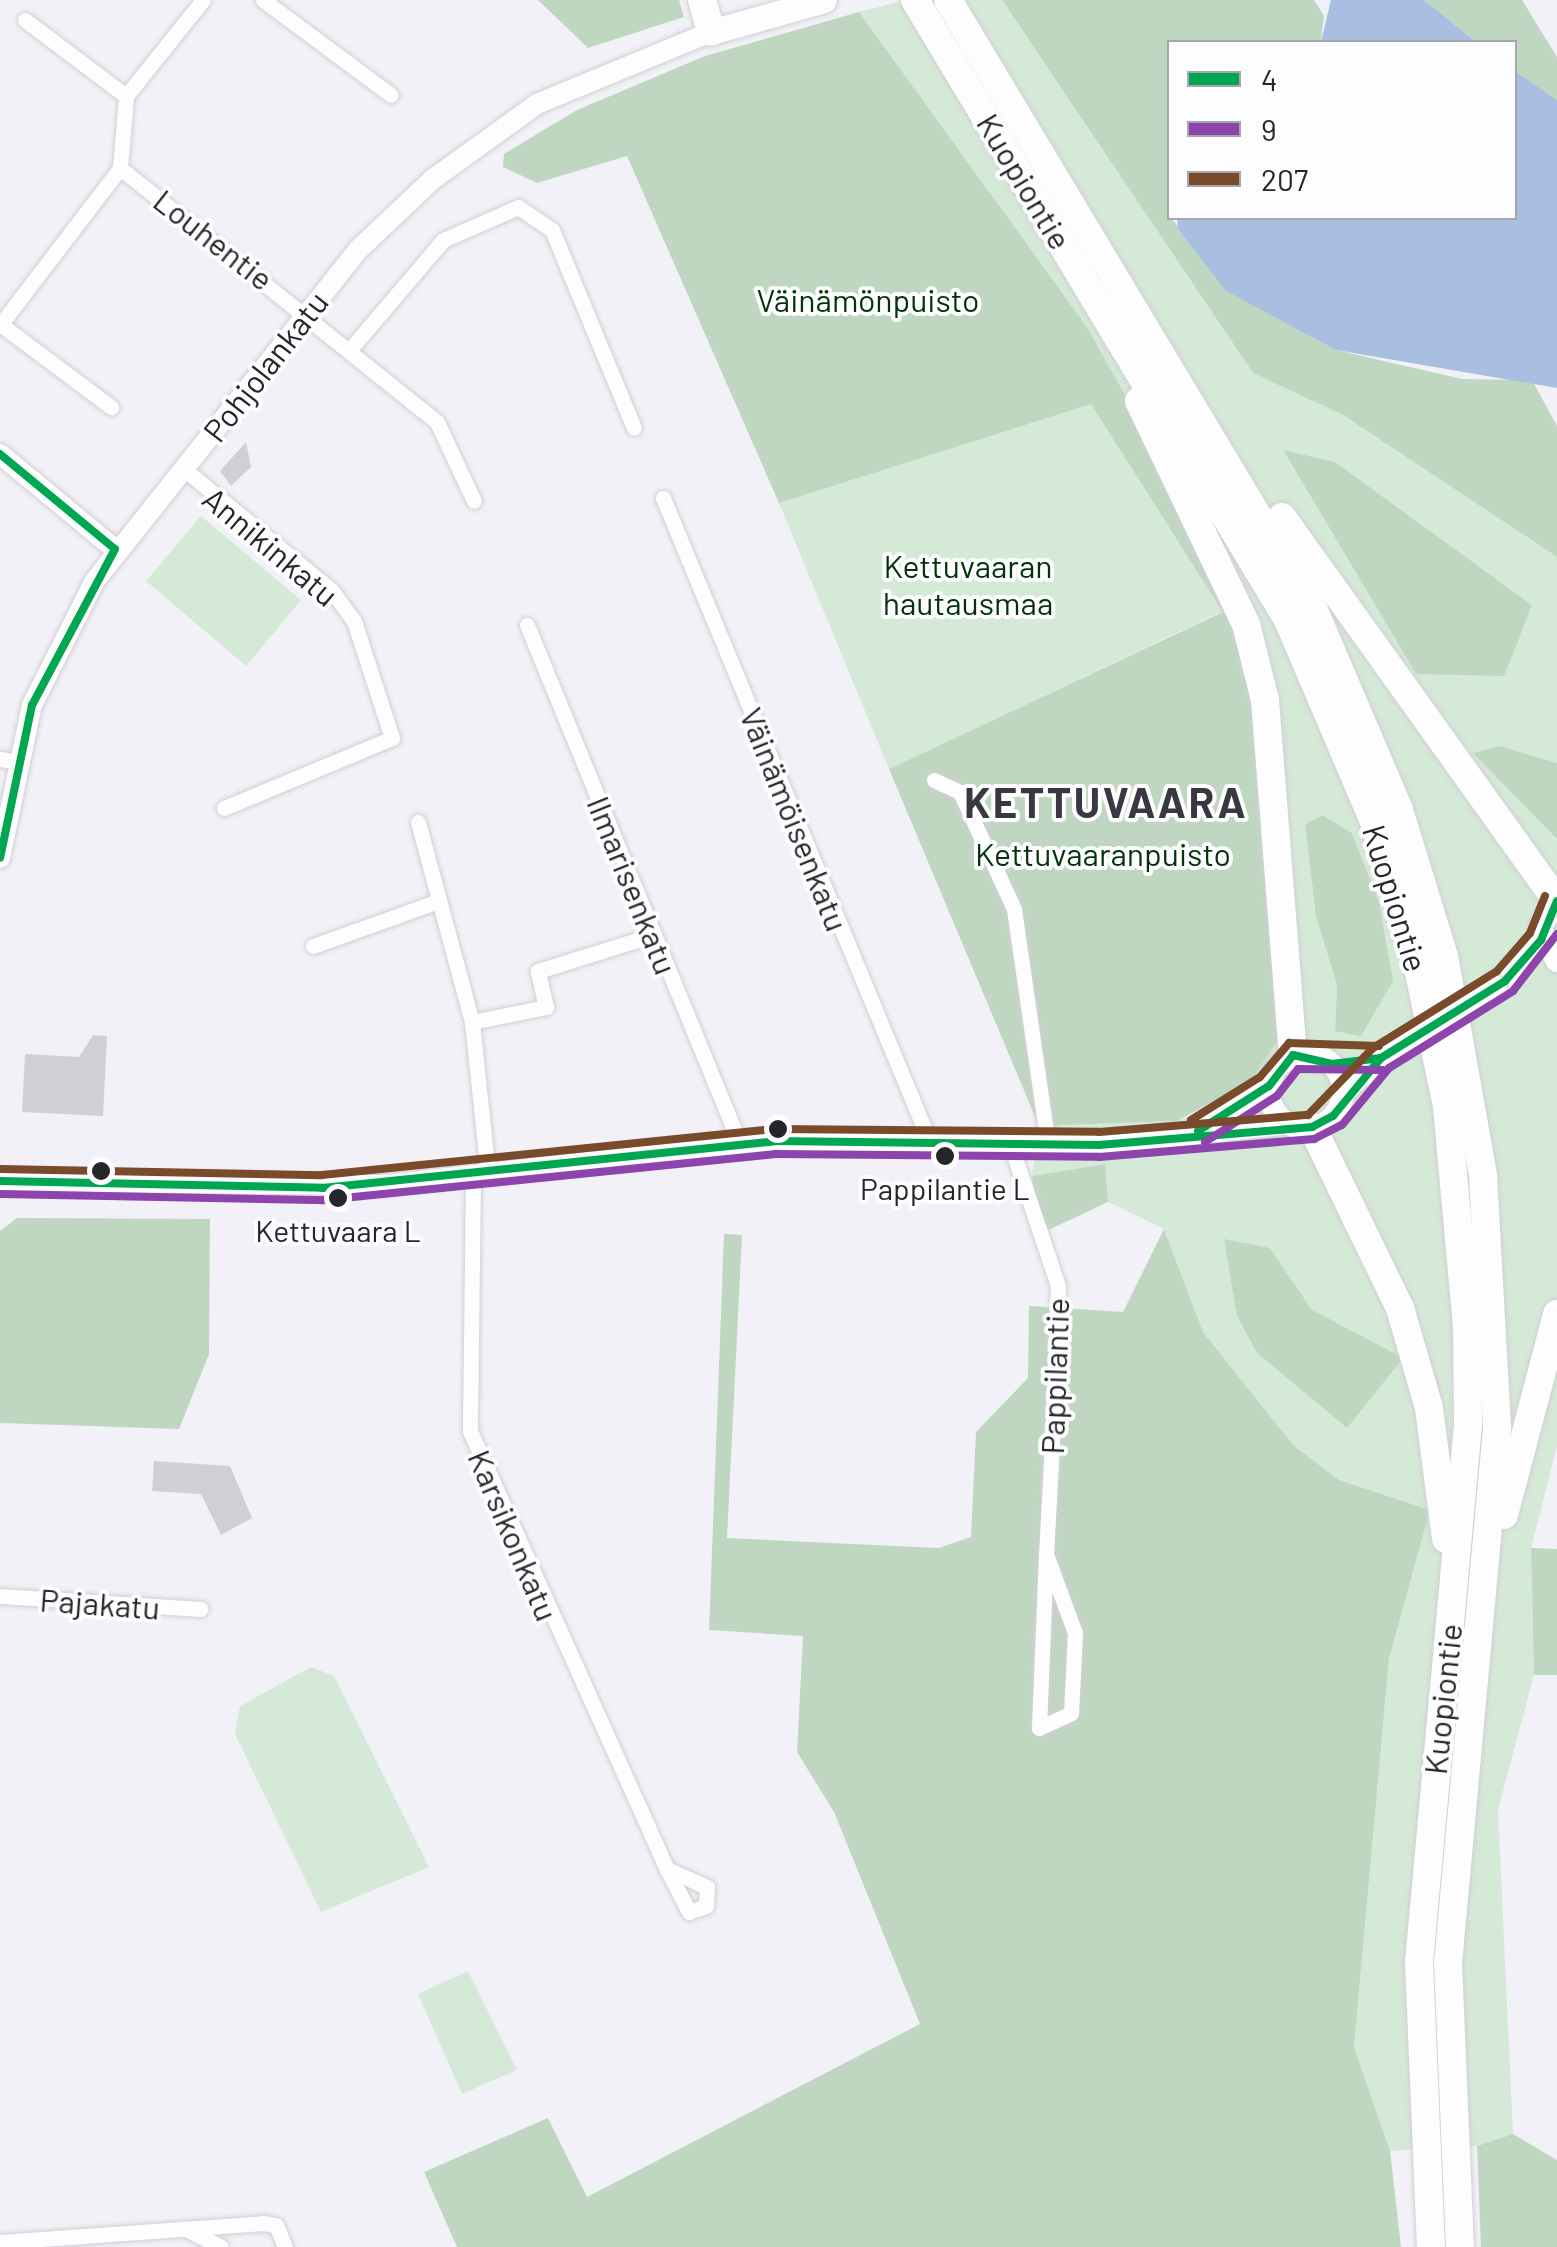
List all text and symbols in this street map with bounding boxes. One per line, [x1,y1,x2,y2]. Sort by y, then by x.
legend [1167,40,1517,220]
text: 4 [1261,61,1278,97]
street label: Kuopiontie [970,106,1080,256]
text: 9 [1261,111,1277,147]
text: 207 [1261,161,1308,197]
street label: Louhentie [147,180,281,298]
park label: Väinämönpuisto [757,280,979,318]
street label: Pohjolankatu [194,283,336,449]
street label: Annikinkatu [196,479,346,613]
park label: Kettuvaaran hautausmaa [883,547,1053,622]
street label: Väinämöisenkatu [733,702,857,936]
district label: KETTUVAARA [964,776,1248,826]
street label: Ilmarisenkatu [580,790,686,980]
street label: Kuopiontie [1355,820,1437,976]
park label: Kettuvaaranpuisto [975,834,1231,872]
unlabelled marker [768,1119,788,1139]
marker: Pappilantie L [935,1146,955,1166]
unlabelled marker [91,1161,111,1181]
place label: Pappilantie L [860,1170,1030,1206]
marker: Kettuvaara L [328,1188,348,1208]
place label: Kettuvaara L [255,1212,421,1248]
street label: Pappilantie [1032,1297,1076,1455]
street label: Karsikonkatu [461,1444,567,1626]
street label: Pajakatu [39,1580,161,1626]
street label: Kuopiontie [1415,1622,1469,1776]

